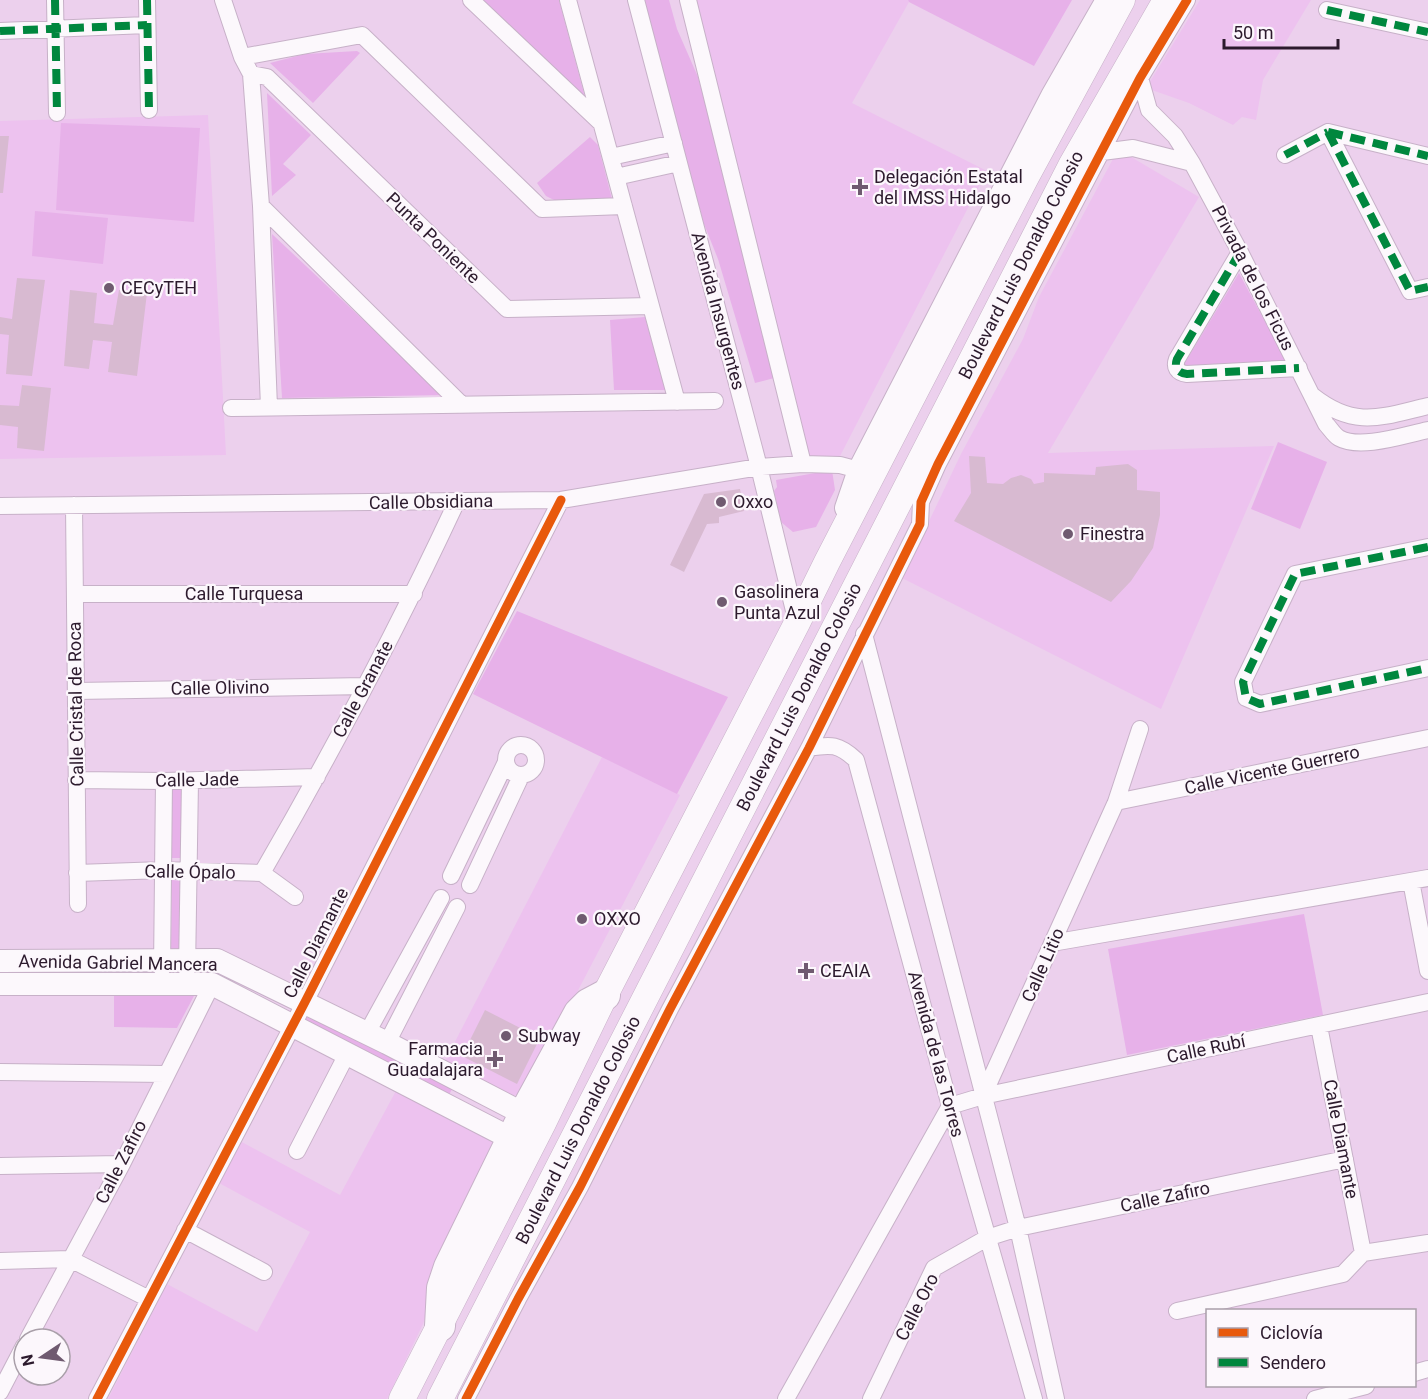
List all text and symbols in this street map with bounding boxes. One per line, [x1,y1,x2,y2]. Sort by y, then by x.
scale bar [1224,12,1338,50]
text: 50 m [1233,22,1273,43]
street label: Boulevard Luis Donaldo Colosio [954,147,1087,382]
place label: Delegación Estatal del IMSS Hidalgo [874,166,1023,208]
marker: Delegación Estatal del IMSS Hidalgo [851,178,869,196]
street label: Punta Poniente [382,188,485,288]
street label: Privada de los Ficus [1208,202,1299,354]
street label: Avenida Insurgentes [687,230,750,392]
place label: CECyTEH [121,277,197,298]
marker: CECyTEH [102,281,116,295]
street label: Calle Obsidiana [369,490,493,513]
place label: Oxxo [733,491,773,512]
marker: Oxxo [714,495,728,509]
place label: Finestra [1080,523,1145,544]
marker: Finestra [1061,527,1075,541]
street label: Boulevard Luis Donaldo Colosio [732,579,865,814]
place label: Gasolinera Punta Azul [734,581,820,623]
street label: Calle Turquesa [185,583,303,604]
marker: Gasolinera Punta Azul [715,595,729,609]
street label: Calle Cristal de Roca [64,621,87,787]
street label: Calle Granate [328,636,397,741]
street label: Calle Olivino [170,676,270,699]
street label: Calle Vicente Guerrero [1182,741,1361,798]
street label: Calle Jade [155,768,239,791]
street label: Calle Ópalo [144,860,236,883]
street label: Calle Diamante [279,884,352,1002]
place label: OXXO [594,908,641,929]
marker: OXXO [575,912,589,926]
street label: Calle Litio [1017,924,1068,1005]
street label: Avenida Gabriel Mancera [18,950,218,975]
place label: CEAIA [820,960,871,981]
marker: CEAIA [797,962,815,980]
street label: Avenida de las Torres [904,969,969,1139]
street label: Boulevard Luis Donaldo Colosio [511,1012,644,1247]
place label: Subway [518,1025,581,1046]
marker: Subway [499,1029,513,1043]
street label: Calle Rubí [1165,1030,1248,1067]
place label: Farmacia Guadalajara [387,1038,483,1080]
marker: Farmacia Guadalajara [488,1052,502,1066]
street label: Calle Diamante [1320,1077,1363,1200]
street label: Calle Zafiro [91,1116,151,1207]
street label: Calle Zafiro [1118,1177,1212,1216]
street label: Calle Oro [891,1270,942,1344]
legend [1206,1309,1416,1387]
text: Ciclovía [1260,1322,1323,1343]
north arrow [12,1327,72,1387]
text: Sendero [1260,1352,1326,1373]
text: N [17,1353,38,1368]

